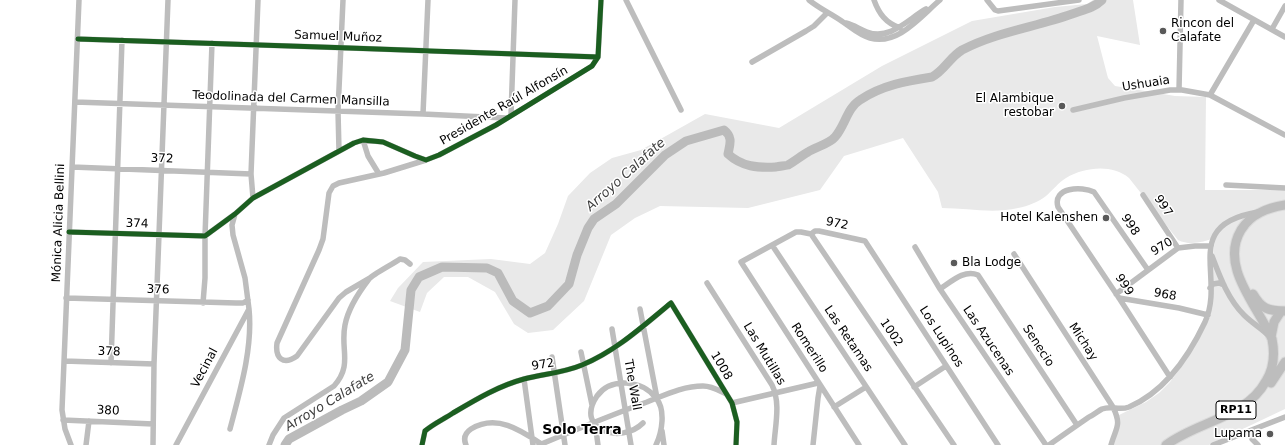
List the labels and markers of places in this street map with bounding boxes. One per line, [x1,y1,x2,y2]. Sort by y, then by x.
place label: Rincon del Calafate [1171,17,1234,45]
marker: Rincon del Calafate [1158,26,1168,36]
place label: El Alambique restobar [975,92,1054,120]
marker: El Alambique restobar [1057,101,1067,111]
place label: Hotel Kalenshen [1000,211,1098,225]
marker: Hotel Kalenshen [1101,213,1111,223]
place label: Bla Lodge [962,256,1021,270]
marker: Bla Lodge [949,258,959,268]
place label: Lupama [1214,427,1262,441]
marker: Lupama [1265,429,1275,439]

